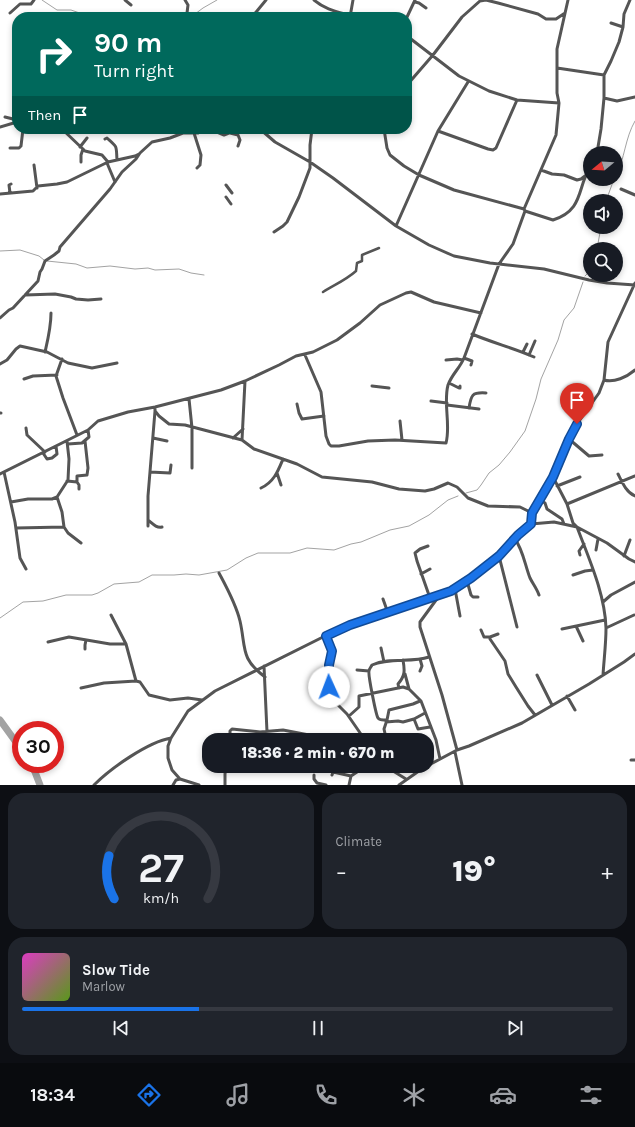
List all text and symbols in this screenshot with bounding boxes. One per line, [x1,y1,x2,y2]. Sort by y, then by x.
text: 90 m [94,26,162,59]
icon: right [28,28,80,80]
text: Turn right [94,60,174,82]
icon: arrive [69,104,91,126]
text: Then [28,106,61,124]
north arrow [583,146,623,186]
map controls [583,146,623,282]
button: sound [583,194,623,234]
button: search [583,242,623,282]
pin [560,383,594,424]
icon: arrive [566,389,588,411]
position arrow [308,666,350,708]
speed limit sign: 30 [12,721,64,773]
text: 18:36 · 2 min · 670 m [241,744,395,762]
text: Climate [336,834,382,849]
text: 27 [138,844,184,892]
text: 19° [452,853,496,889]
text: − [336,859,347,885]
text: + [601,859,613,885]
text: km/h [143,890,179,907]
text: Slow Tide [82,961,150,979]
text: Marlow [82,979,125,994]
icon: previous [110,1017,132,1039]
icon: pause [307,1017,329,1039]
icon: next [504,1017,526,1039]
icon: directions [135,1081,163,1109]
icon: music [224,1081,252,1109]
icon: phone [312,1081,340,1109]
icon: climate [400,1081,428,1109]
icon: car [489,1081,517,1109]
icon: filters [577,1081,605,1109]
text: 18:34 [30,1084,75,1106]

